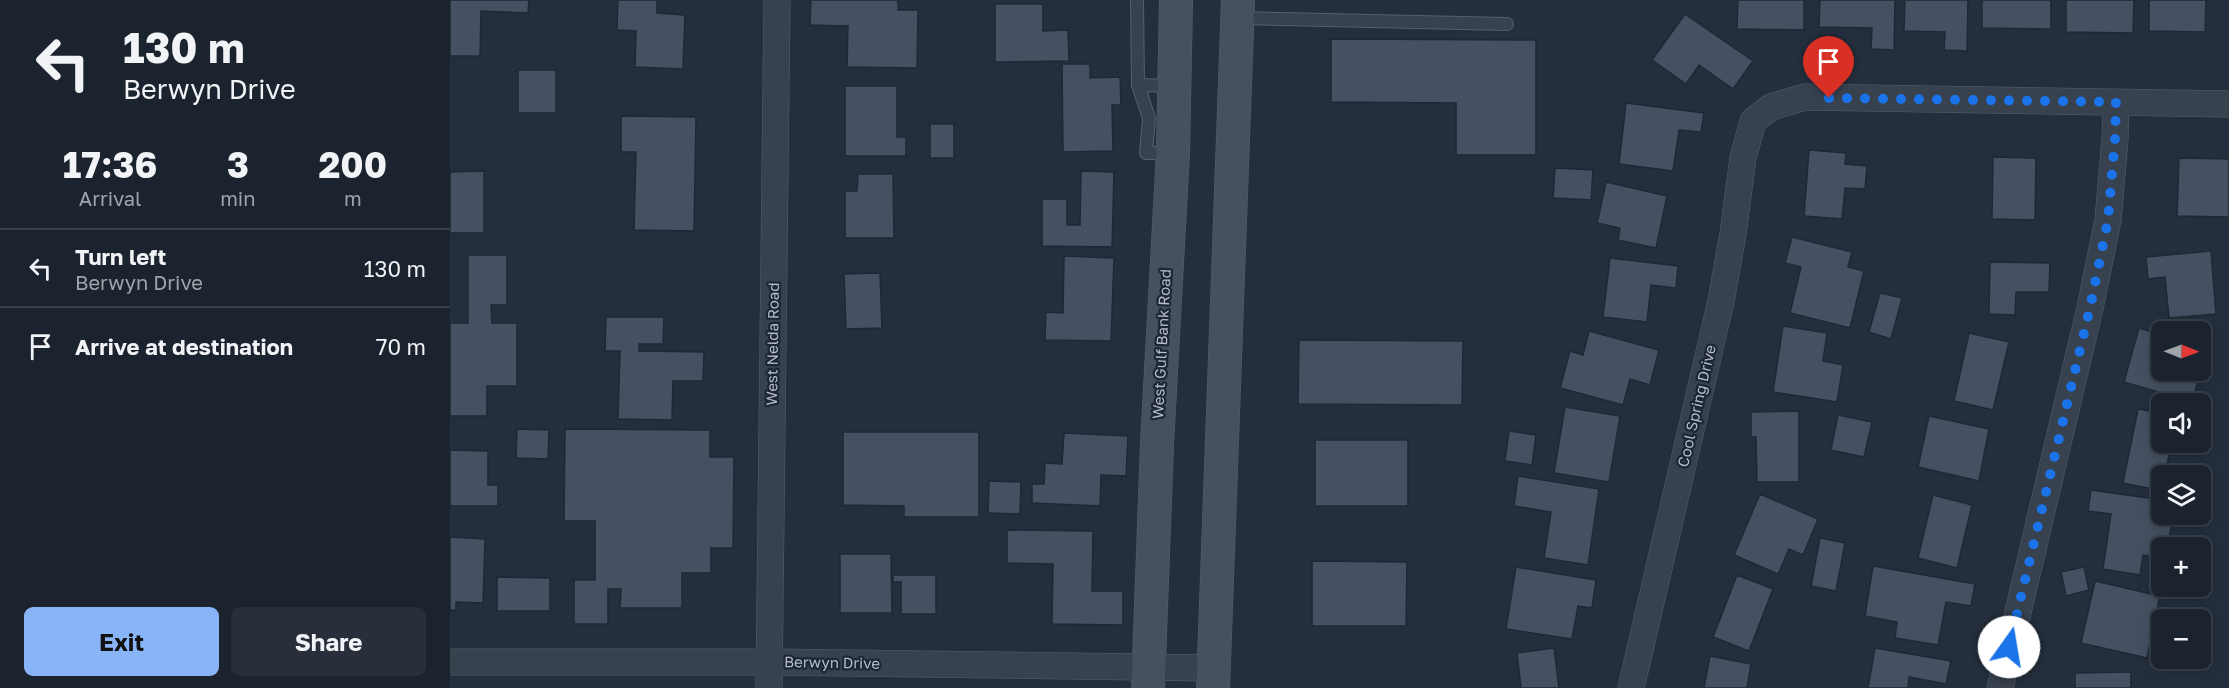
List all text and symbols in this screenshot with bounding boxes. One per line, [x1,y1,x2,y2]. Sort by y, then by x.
text: 130 m [123,22,245,72]
icon: left [24,24,102,102]
pin [1803,36,1854,98]
icon: arrive [1812,45,1845,78]
text: Berwyn Drive [123,73,296,105]
text: 17:36 [63,143,157,186]
text: 3 [227,143,249,186]
text: 200 [318,143,387,186]
text: Arrival [79,186,141,210]
text: min [220,186,256,210]
text: m [344,186,362,210]
text: Turn left [75,243,166,270]
icon: left [24,252,57,285]
text: 130 m [364,255,426,282]
street label: West Gulf Bank Road [1148,268,1174,419]
text: Berwyn Drive [75,270,203,294]
street label: West Nelda Road [762,282,782,406]
north arrow [2151,321,2211,381]
map controls [2151,321,2211,669]
icon: arrive [24,330,57,363]
text: Arrive at destination [75,333,293,360]
text: 70 m [376,333,426,360]
street label: Cool Spring Drive [1673,343,1719,469]
button: sound [2151,393,2211,453]
button: layers [2151,465,2211,525]
button: + [2151,537,2211,597]
button: Exit [24,607,219,676]
button: Share [231,607,426,676]
button: − [2151,609,2211,669]
position arrow [1977,615,2041,679]
street label: Berwyn Drive [784,652,880,672]

